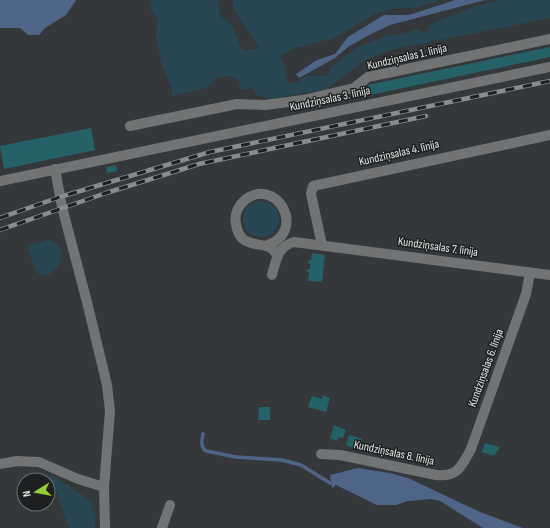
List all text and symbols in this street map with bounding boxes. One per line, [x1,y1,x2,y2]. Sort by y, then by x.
street label: Kundziņsalas 1. līnija [366,40,449,73]
street label: Kundziņsalas 3. līnija [288,83,372,115]
street label: Kundziņsalas 4. līnija [357,136,441,170]
street label: Kundziņsalas 7. līnija [397,234,479,260]
street label: Kundziņsalas 6. līnija [465,327,507,409]
street label: Kundziņsalas 8. līnija [352,437,436,469]
north arrow [16,472,56,512]
text: N [20,490,34,498]

